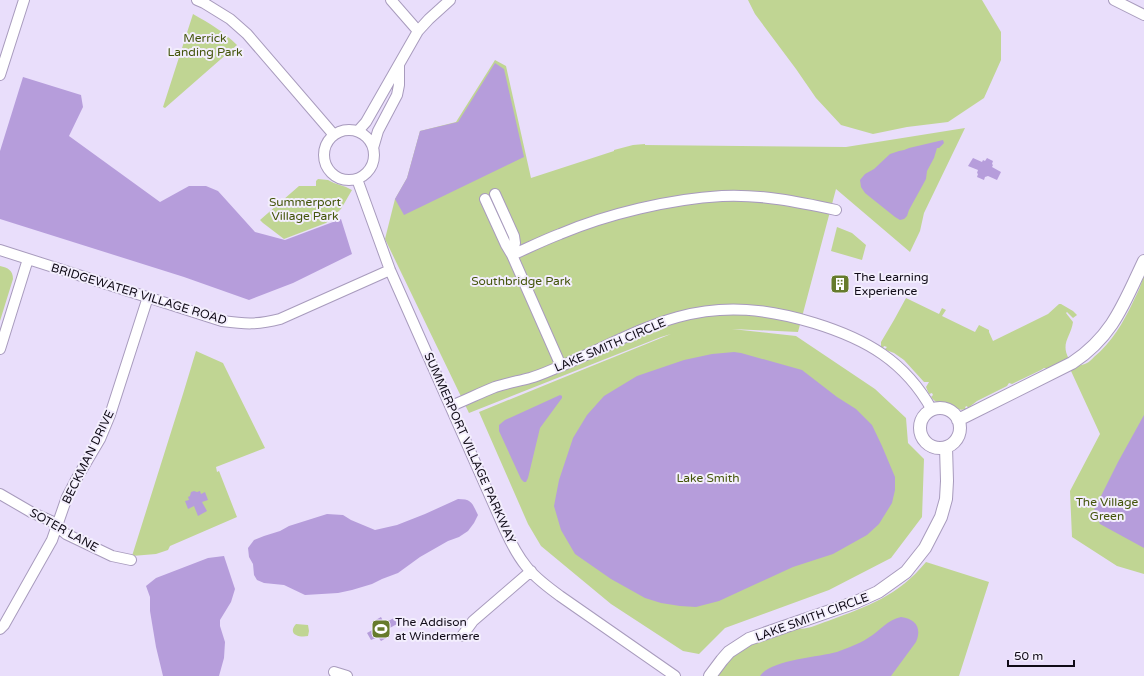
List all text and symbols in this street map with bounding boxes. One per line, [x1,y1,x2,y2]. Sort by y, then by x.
park label: Merrick Landing Park [167,31,243,59]
park label: Summerport Village Park [269,195,341,223]
street label: BRIDGEWATER VILLAGE ROAD [49,261,229,327]
place label: The Learning Experience [854,270,929,298]
building icon: The Learning Experience [829,273,851,295]
park label: Southbridge Park [471,274,571,288]
street label: LAKE SMITH CIRCLE [552,315,668,375]
street label: SUMMERPORT VILLAGE PARKWAY [421,350,519,546]
street label: BECKMAN DRIVE [59,408,117,506]
park label: Lake Smith [676,471,740,485]
park label: The Village Green [1076,495,1139,523]
street label: SOTER LANE [27,505,101,555]
street label: LAKE SMITH CIRCLE [753,590,871,644]
place label: The Addison at Windermere [395,615,480,643]
sports icon: The Addison at Windermere [370,618,392,640]
scale bar [1008,642,1074,668]
text: 50 m [1014,649,1043,663]

